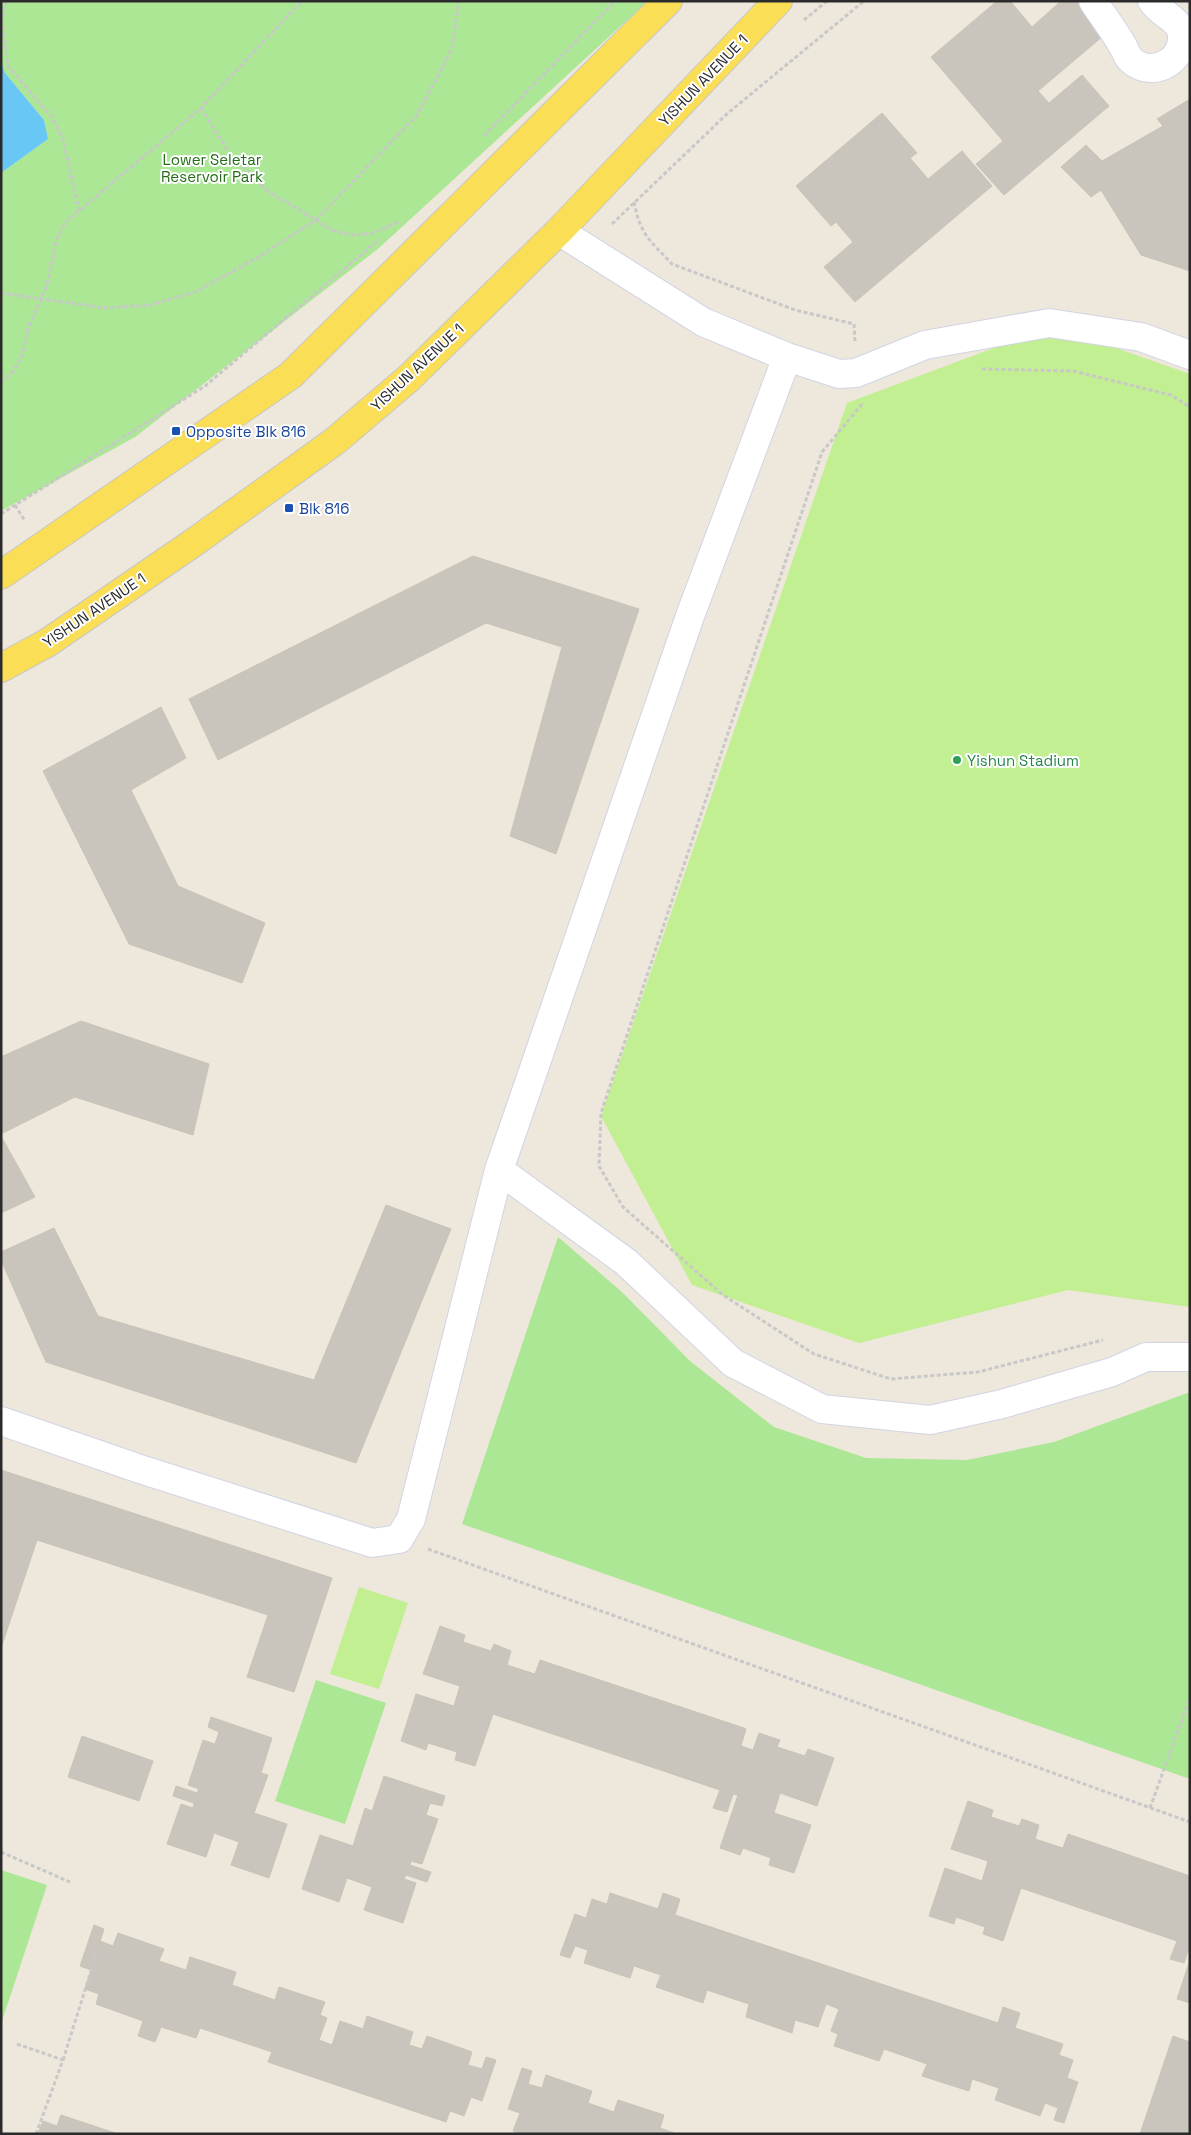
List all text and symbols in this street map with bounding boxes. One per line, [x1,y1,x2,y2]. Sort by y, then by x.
street label: YISHUN AVENUE 1 [654,30,752,130]
park label: Lower Seletar Reservoir Park [161,150,263,186]
street label: YISHUN AVENUE 1 [367,319,467,415]
place label: Opposite Blk 816 [186,422,306,441]
marker: Opposite Blk 816 [170,425,182,437]
place label: Blk 816 [299,499,349,518]
marker: Blk 816 [283,502,295,514]
street label: YISHUN AVENUE 1 [39,568,149,652]
place label: Yishun Stadium [967,751,1079,770]
marker: Yishun Stadium [951,754,963,766]

